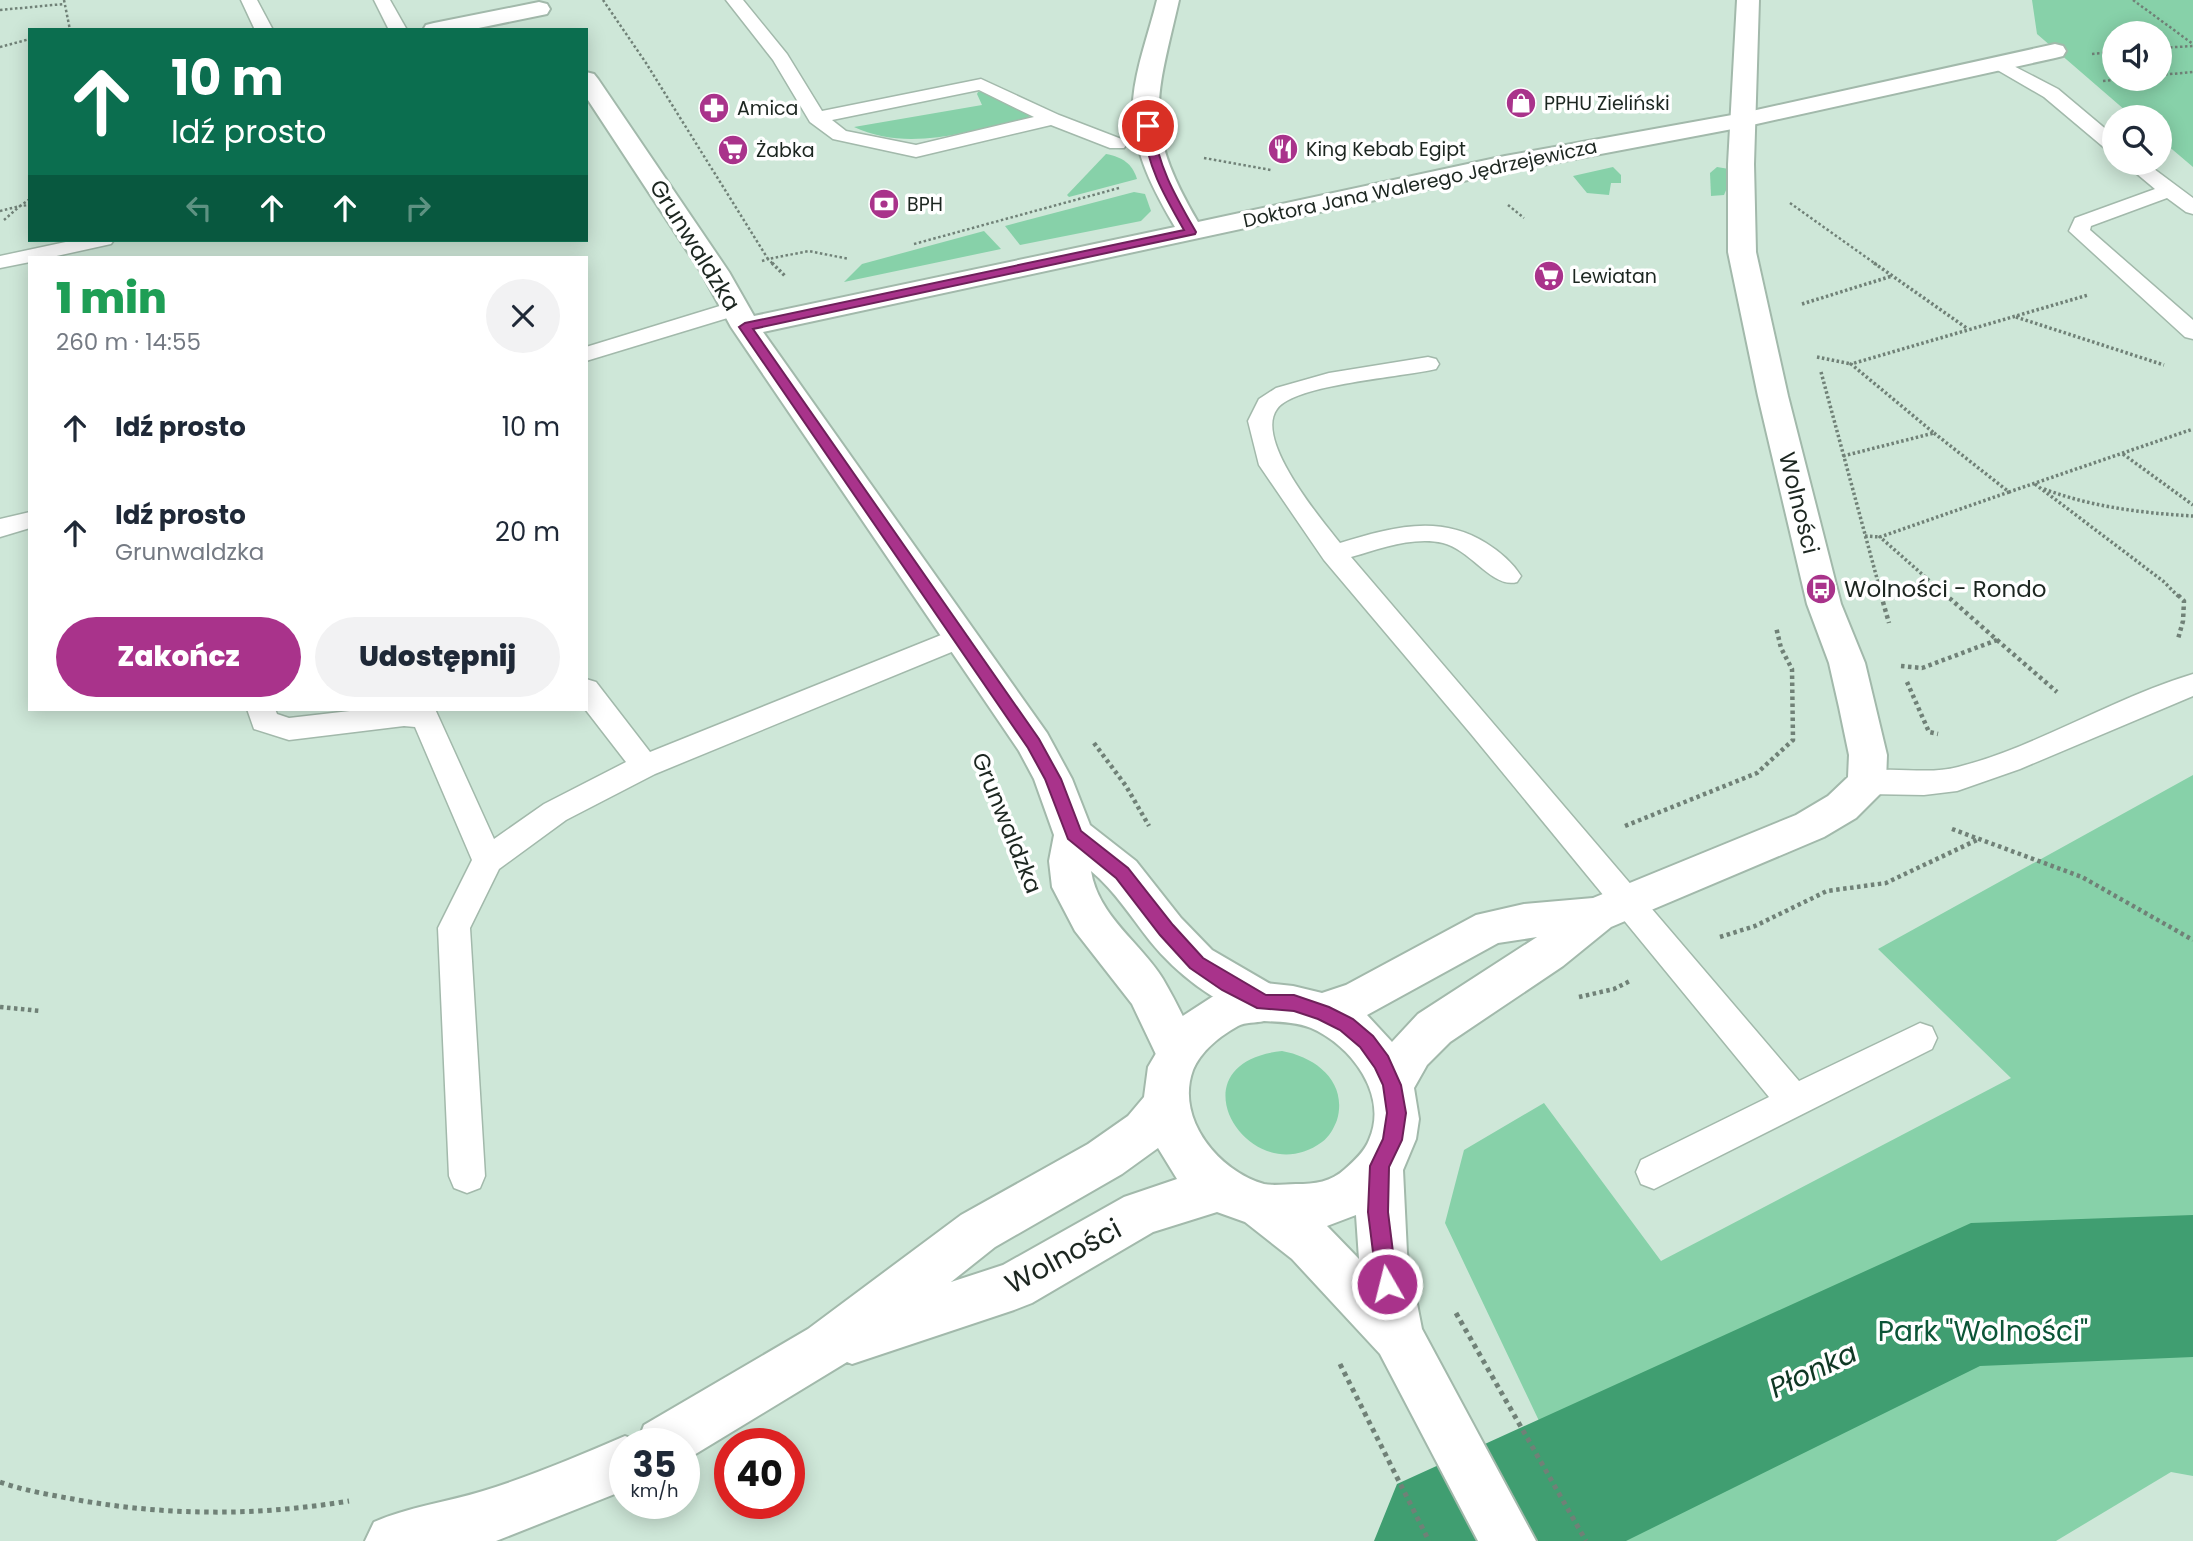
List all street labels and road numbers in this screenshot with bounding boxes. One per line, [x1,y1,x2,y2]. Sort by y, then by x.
street label: Doktora Jana Walerego Jędrzejewicza [1241,133,1600,234]
street label: Grunwaldzka [642,173,748,317]
street label: Wolności [1771,449,1827,557]
street label: Grunwaldzka [964,748,1050,898]
street label: Wolności [998,1210,1128,1303]

